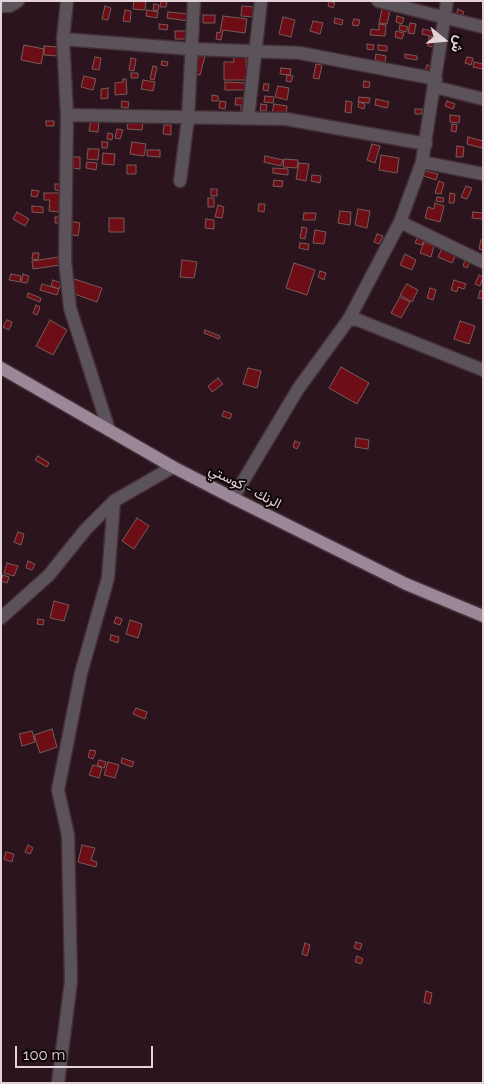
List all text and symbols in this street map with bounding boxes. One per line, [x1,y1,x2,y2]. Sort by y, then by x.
north arrow [419,15,469,65]
text: ش [448,34,468,55]
street label: الرنك - كوستي [206,462,284,512]
scale bar [18,1036,155,1068]
text: 100 m [23,1046,65,1064]

